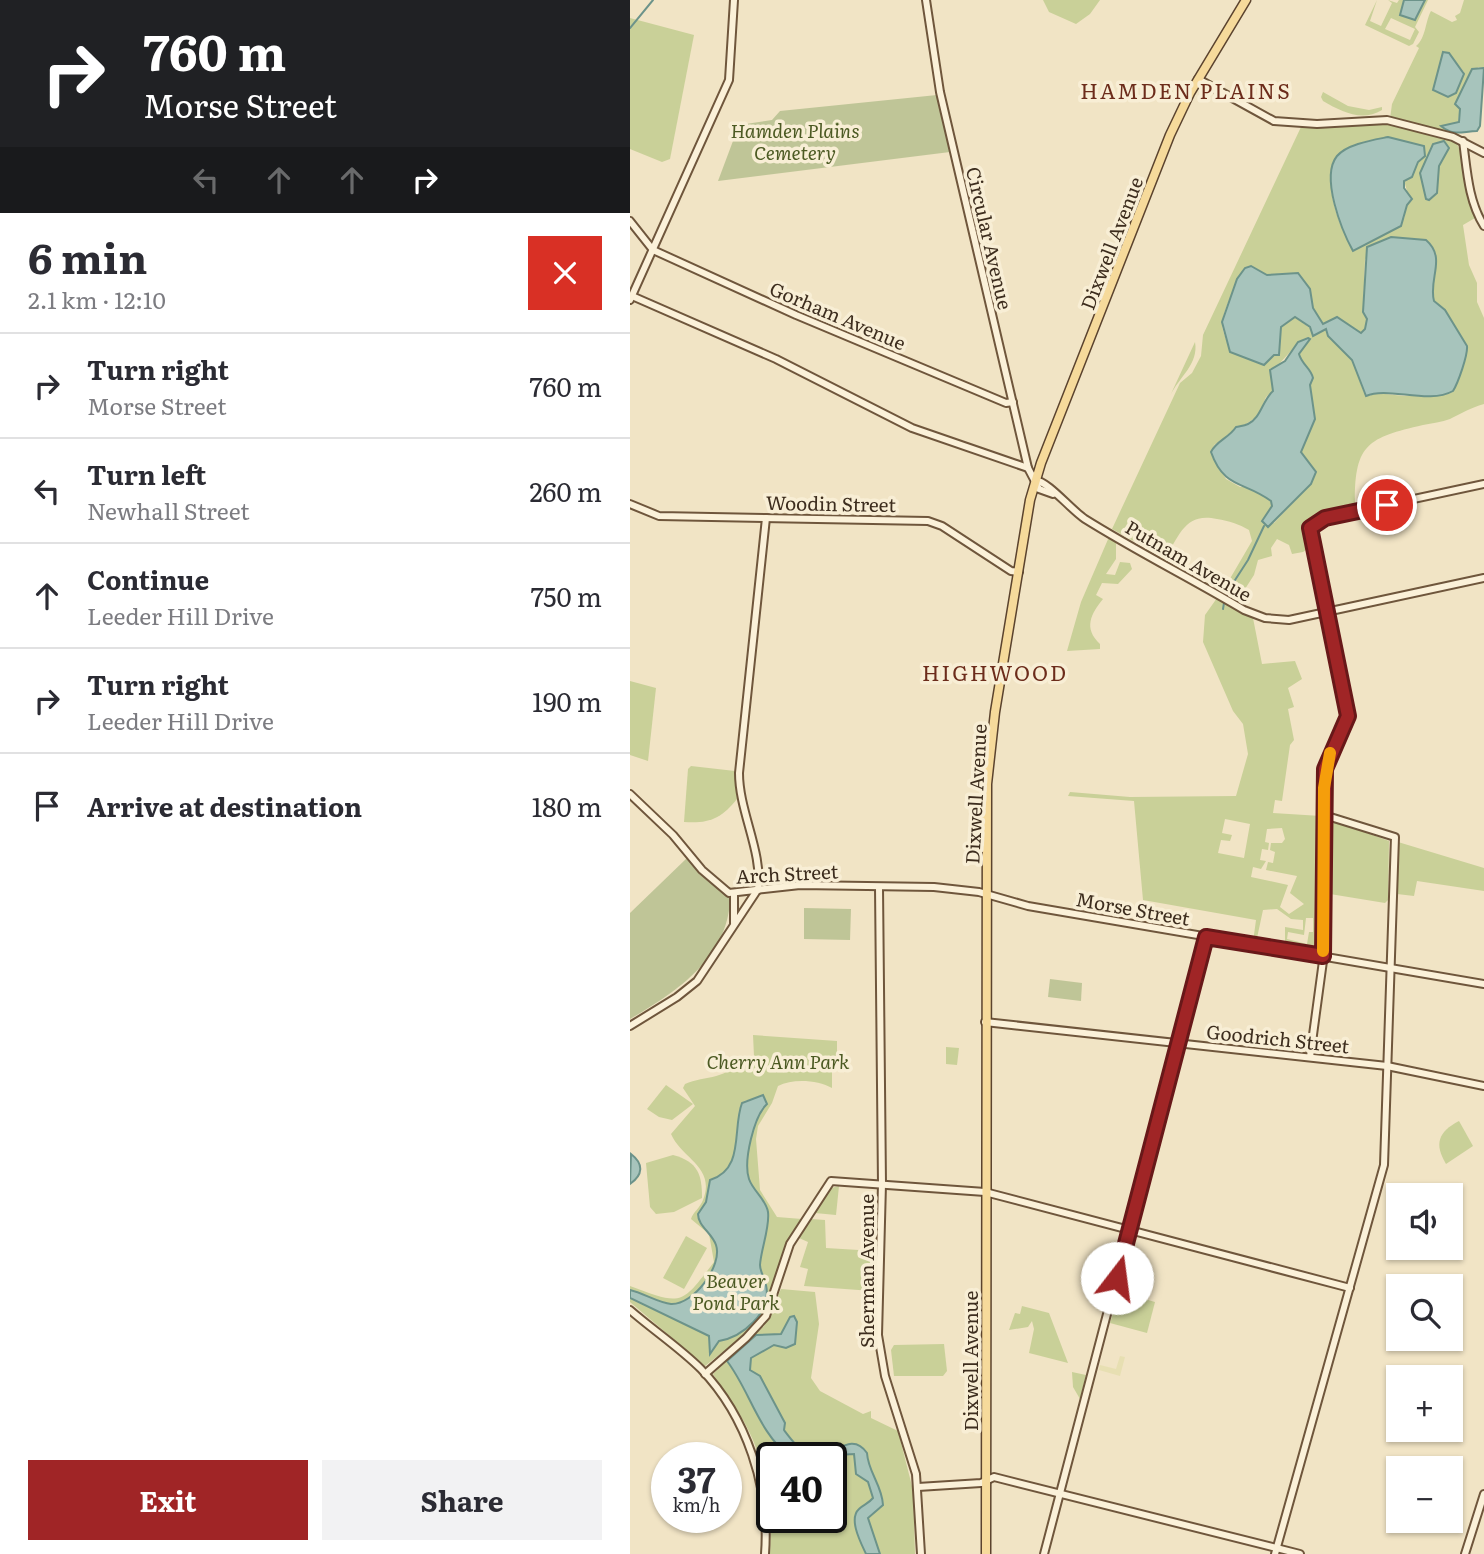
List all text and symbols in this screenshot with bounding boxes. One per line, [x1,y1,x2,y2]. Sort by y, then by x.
text: 760 m [143,13,286,86]
icon: right [28,28,119,119]
district label: HAMDEN PLAINS [1080,74,1292,105]
text: Morse Street [143,80,337,128]
park label: Hamden Plains Cemetery [730,116,860,166]
icon: left [187,161,225,199]
icon: ahead [260,161,298,199]
icon: ahead [333,161,371,199]
icon: right [406,161,444,199]
street label: Circular Avenue [960,164,1020,312]
street label: Dixwell Avenue [1073,172,1149,314]
text: 6 min [28,225,147,287]
button: close [528,236,602,310]
street label: Gorham Avenue [766,274,911,356]
text: 2.1 km · 12:10 [28,282,166,316]
text: Turn right [87,349,229,388]
text: 760 m [529,366,602,405]
icon: right [28,367,66,405]
text: Morse Street [87,388,226,422]
text: Turn left [87,454,206,493]
text: 260 m [529,471,602,510]
icon: left [28,472,66,510]
pin [1357,475,1417,535]
icon: arrive [1368,486,1406,524]
street label: Woodin Street [766,488,897,518]
text: Newhall Street [87,493,250,527]
street label: Putnam Avenue [1121,512,1258,608]
text: Continue [87,559,209,598]
text: 750 m [531,576,602,615]
icon: ahead [28,577,66,615]
text: Leeder Hill Drive [87,598,274,632]
district label: HIGHWOOD [922,656,1068,687]
text: Turn right [87,664,229,703]
text: 190 m [532,681,602,720]
icon: right [28,682,66,720]
text: Leeder Hill Drive [87,703,274,737]
street label: Dixwell Avenue [957,723,993,865]
text: Arrive at destination [87,786,362,825]
text: 180 m [532,786,602,825]
icon: arrive [28,787,66,825]
street label: Arch Street [735,856,839,890]
street label: Morse Street [1074,884,1192,932]
street label: Goodrich Street [1205,1017,1351,1059]
park label: Cherry Ann Park [707,1047,850,1075]
map controls [1386,1183,1463,1533]
button: sound [1386,1183,1463,1260]
street label: Sherman Avenue [852,1194,880,1348]
position arrow [1080,1241,1154,1315]
park label: Beaver Pond Park [692,1266,780,1316]
button: search [1386,1274,1463,1351]
street label: Dixwell Avenue [956,1291,984,1431]
button: + [1386,1365,1463,1442]
speed limit sign: 40 [756,1442,847,1533]
text: 37 [678,1452,715,1504]
button: − [1386,1456,1463,1533]
button: Exit [28,1460,308,1540]
button: Share [322,1460,602,1540]
text: km/h [673,1491,720,1518]

